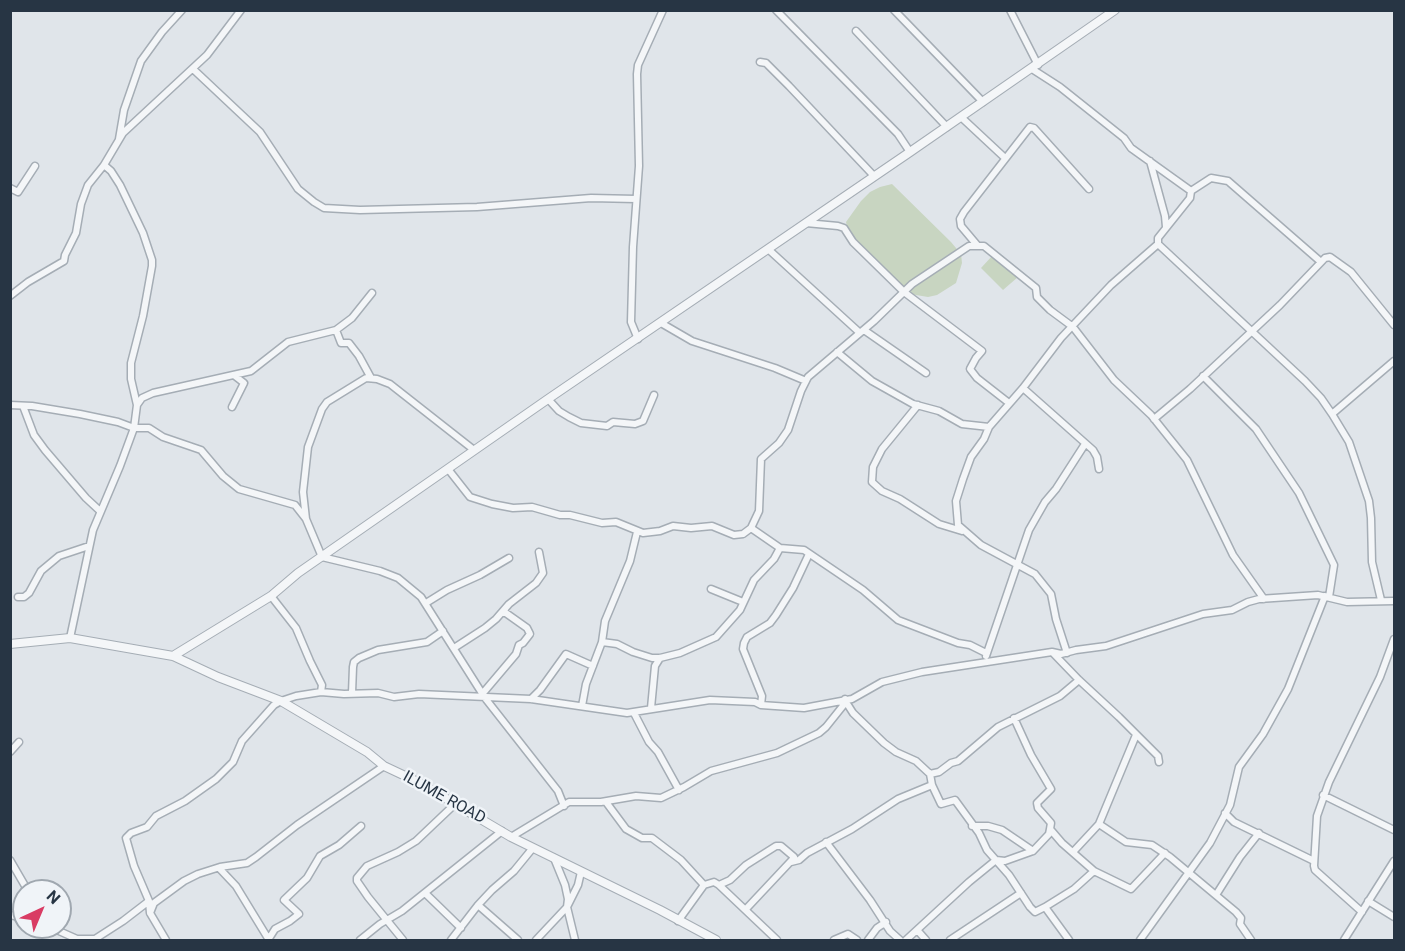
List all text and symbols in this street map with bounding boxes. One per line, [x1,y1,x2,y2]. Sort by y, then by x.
street label: ILUME ROAD [399,767,489,829]
north arrow [12,879,72,939]
text: N [43,886,64,908]

